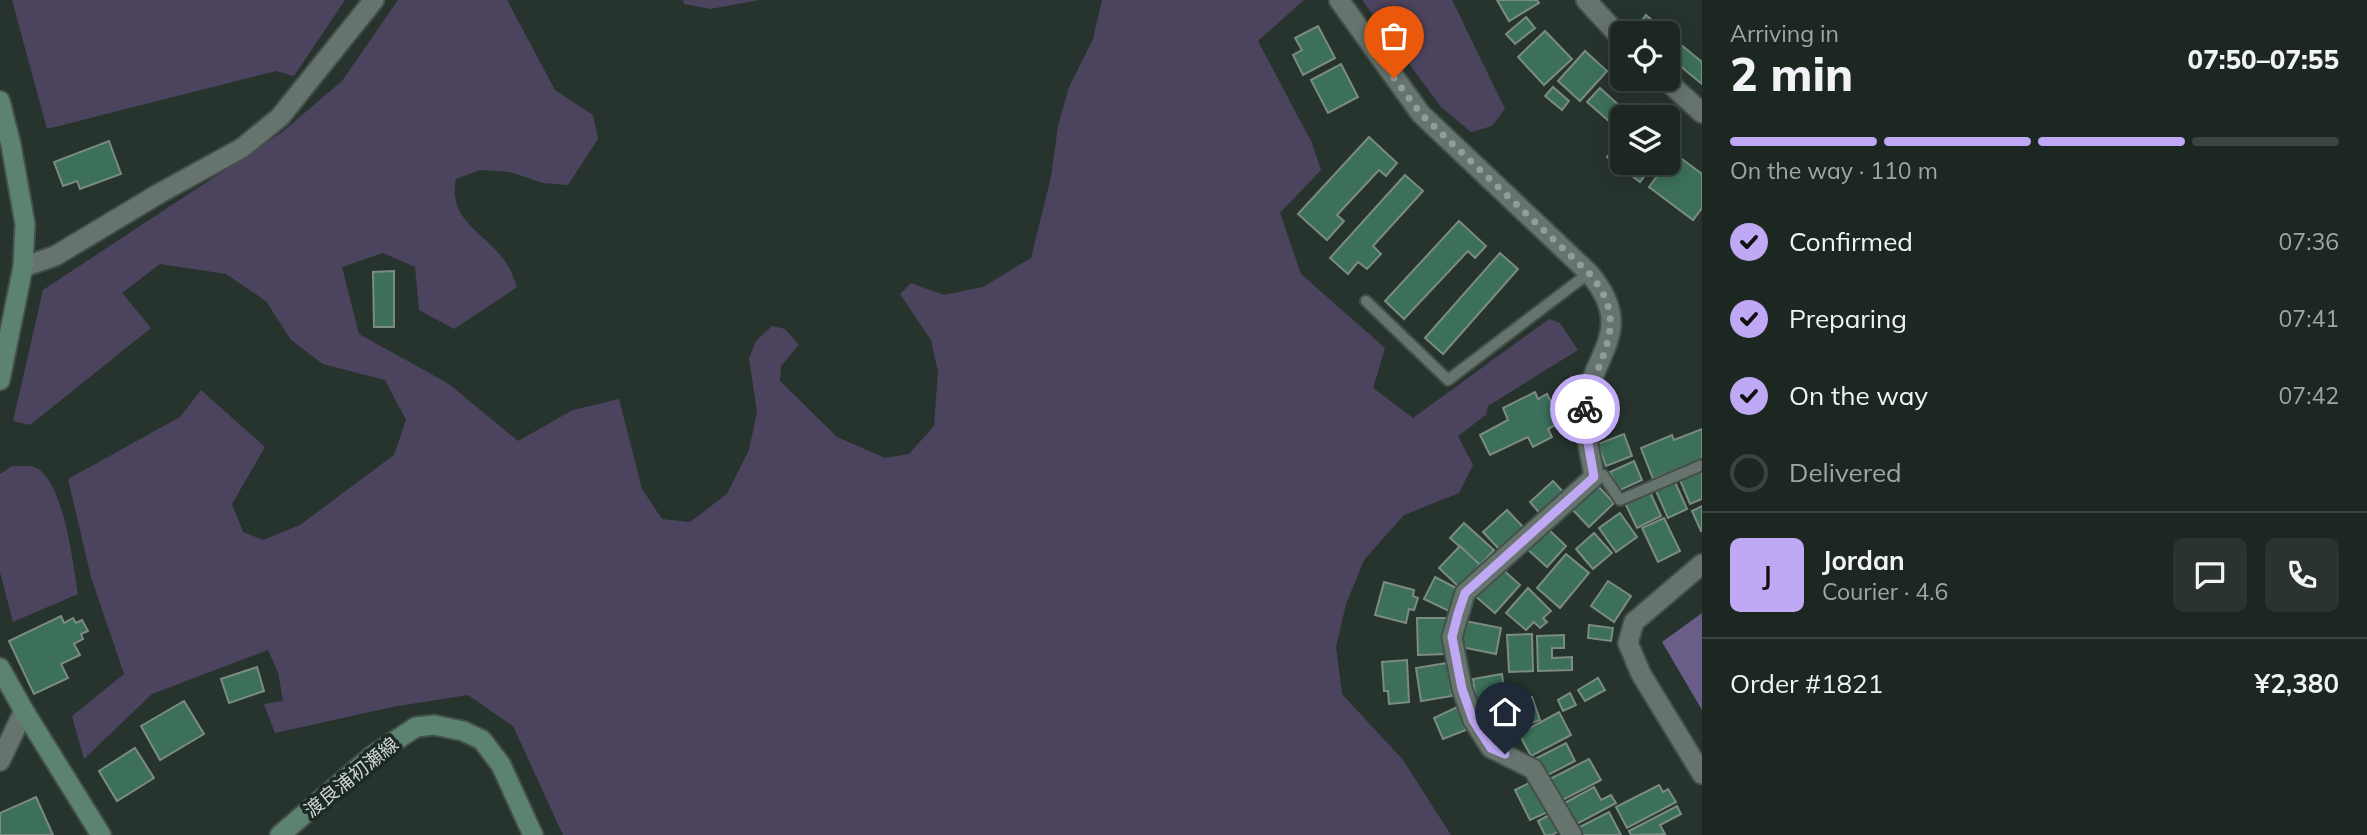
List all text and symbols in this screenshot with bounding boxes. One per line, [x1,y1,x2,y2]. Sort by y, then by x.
pin [1364,6,1424,78]
icon: bag [1375,17,1413,55]
text: Arriving in [1730,19,1839,48]
map controls [1610,21,1680,175]
button: locate [1610,21,1680,91]
text: 07:50–07:55 [2188,43,2339,76]
text: 2 min [1730,45,1853,103]
button: layers [1610,105,1680,175]
text: On the way · 110 m [1730,156,1938,185]
icon: check [1730,223,1768,261]
text: Confirmed [1789,225,1913,258]
text: 07:36 [2279,227,2339,256]
icon: check [1730,300,1768,338]
text: Preparing [1789,302,1907,335]
text: 07:41 [2279,304,2339,333]
courier [1550,374,1620,444]
icon: check [1730,377,1768,415]
text: On the way [1789,379,1928,412]
text: 07:42 [2279,381,2339,410]
icon: bike [1566,390,1604,428]
text: Delivered [1789,456,1902,489]
button: chat [2173,538,2247,612]
button: phone [2265,538,2339,612]
text: Jordan [1822,544,1905,577]
text: J [1762,559,1772,592]
text: Courier · 4.6 [1822,577,1948,606]
text: Order #1821 [1730,667,1883,700]
text: ¥2,380 [2255,667,2339,700]
pin [1475,682,1535,754]
icon: home [1486,693,1524,731]
street label: 渡良浦初瀬線 [299,732,403,822]

